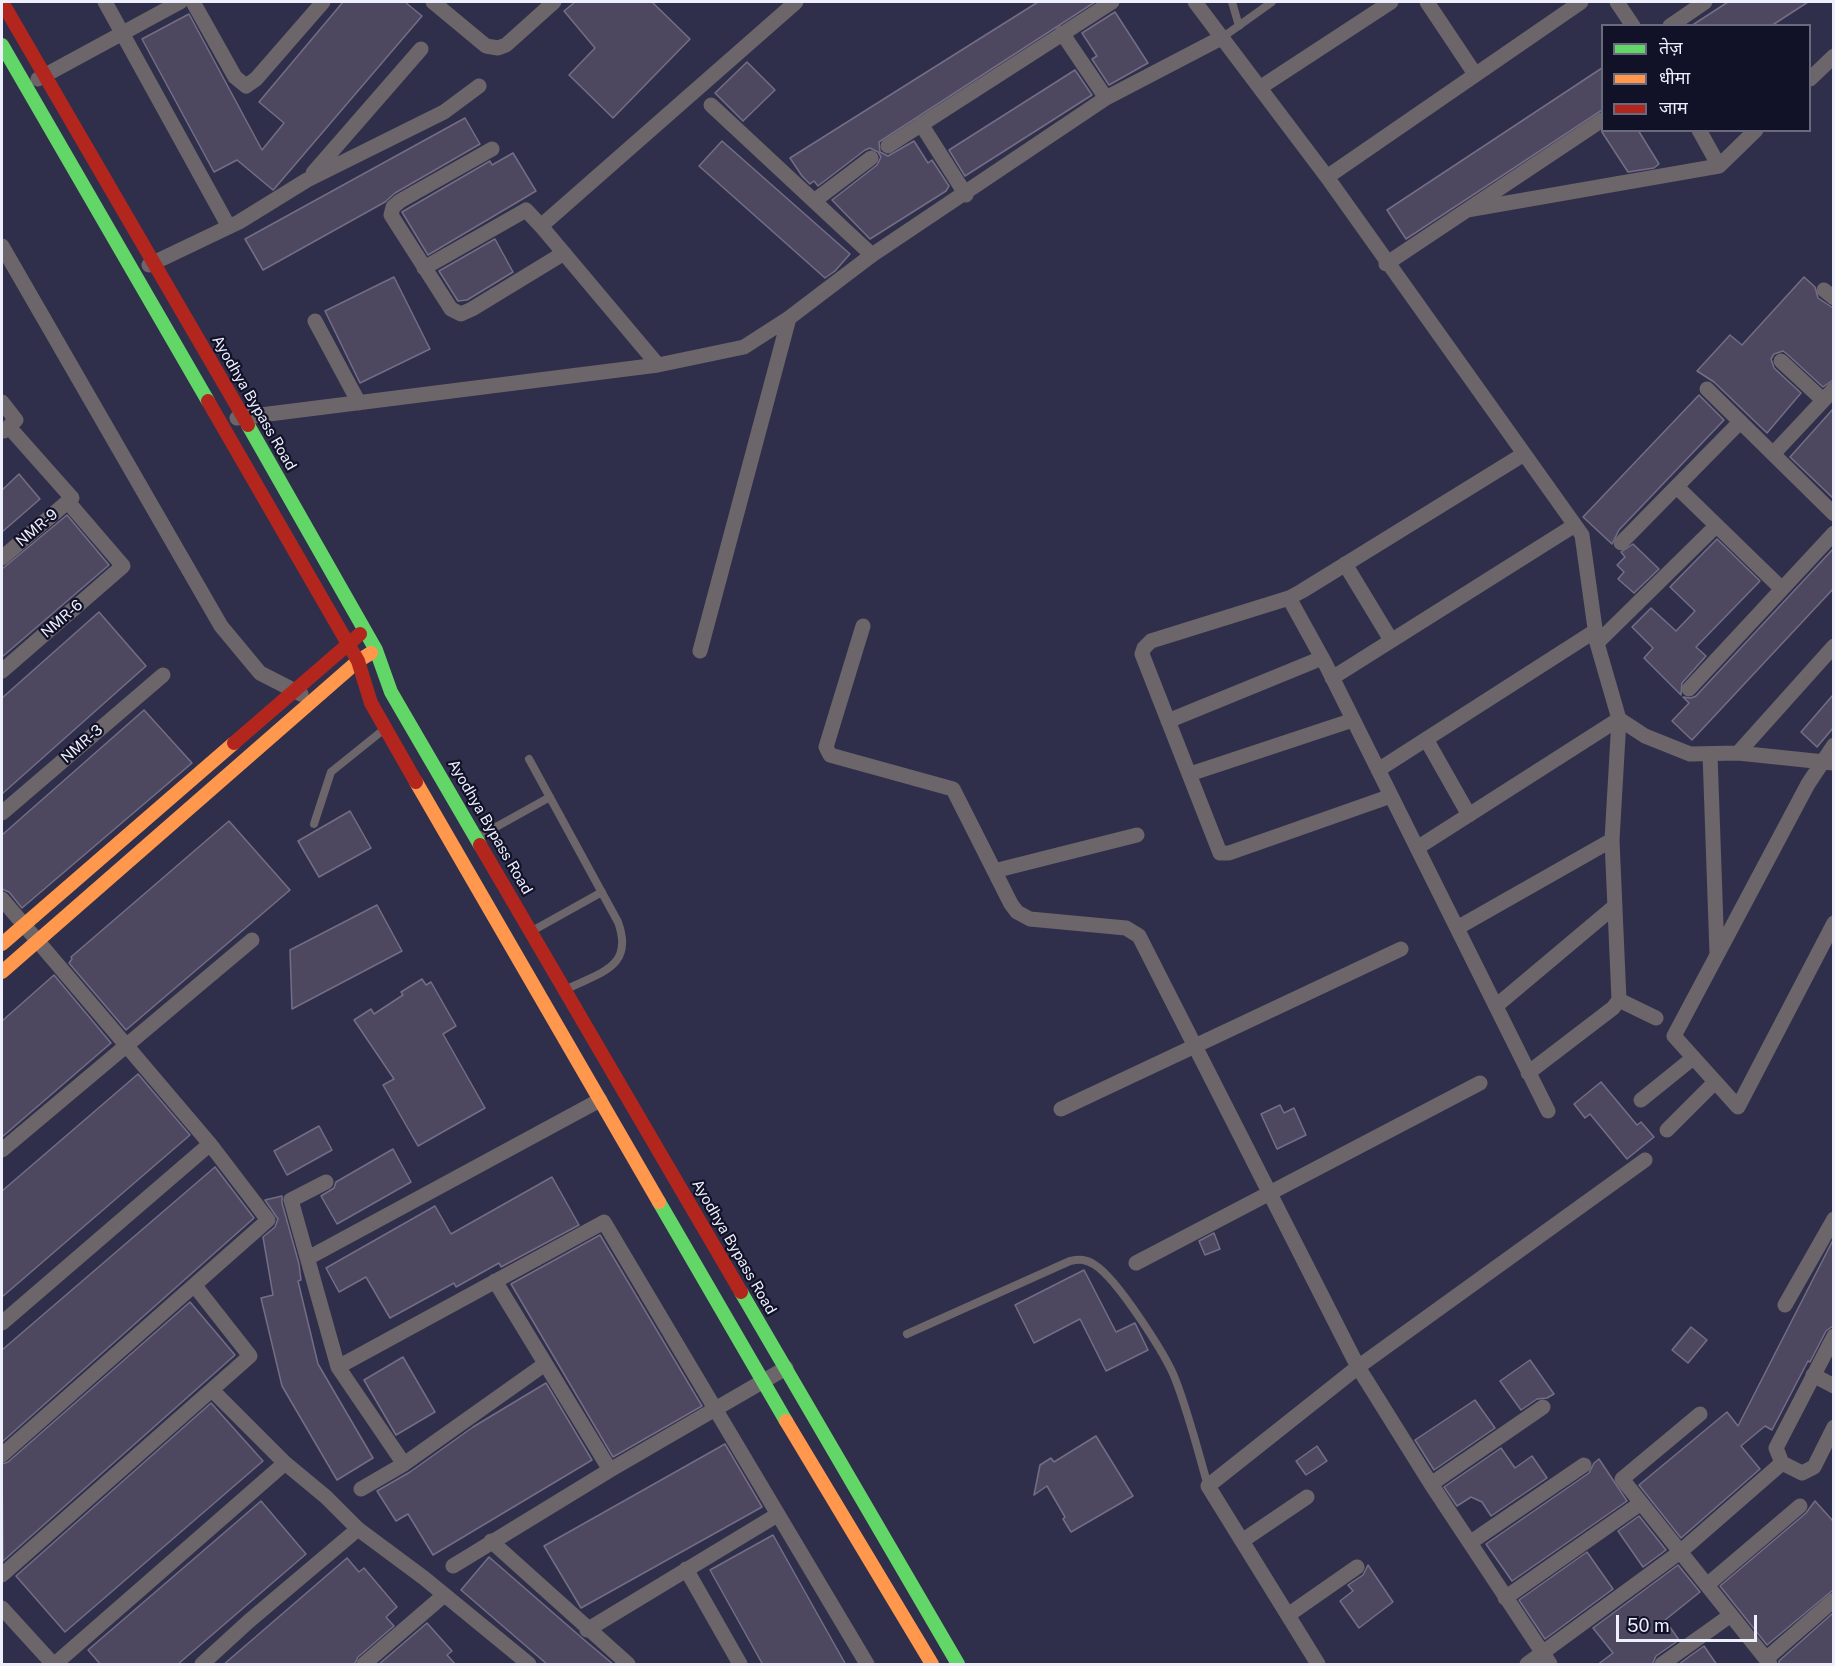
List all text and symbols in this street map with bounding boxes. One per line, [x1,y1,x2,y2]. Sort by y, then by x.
legend [1601,24,1811,132]
text: तेज़ [1659,37,1683,58]
text: धीमा [1659,67,1690,88]
text: जाम [1659,97,1688,118]
street label: Ayodhya Bypass Road [208,332,300,474]
street label: NMR-9 [12,505,62,551]
street label: NMR-6 [38,596,86,642]
street label: NMR-3 [58,721,106,767]
street label: Ayodhya Bypass Road [444,756,536,898]
street label: Ayodhya Bypass Road [688,1176,780,1318]
scale bar [1619,1603,1760,1641]
text: 50 m [1627,1615,1670,1636]

